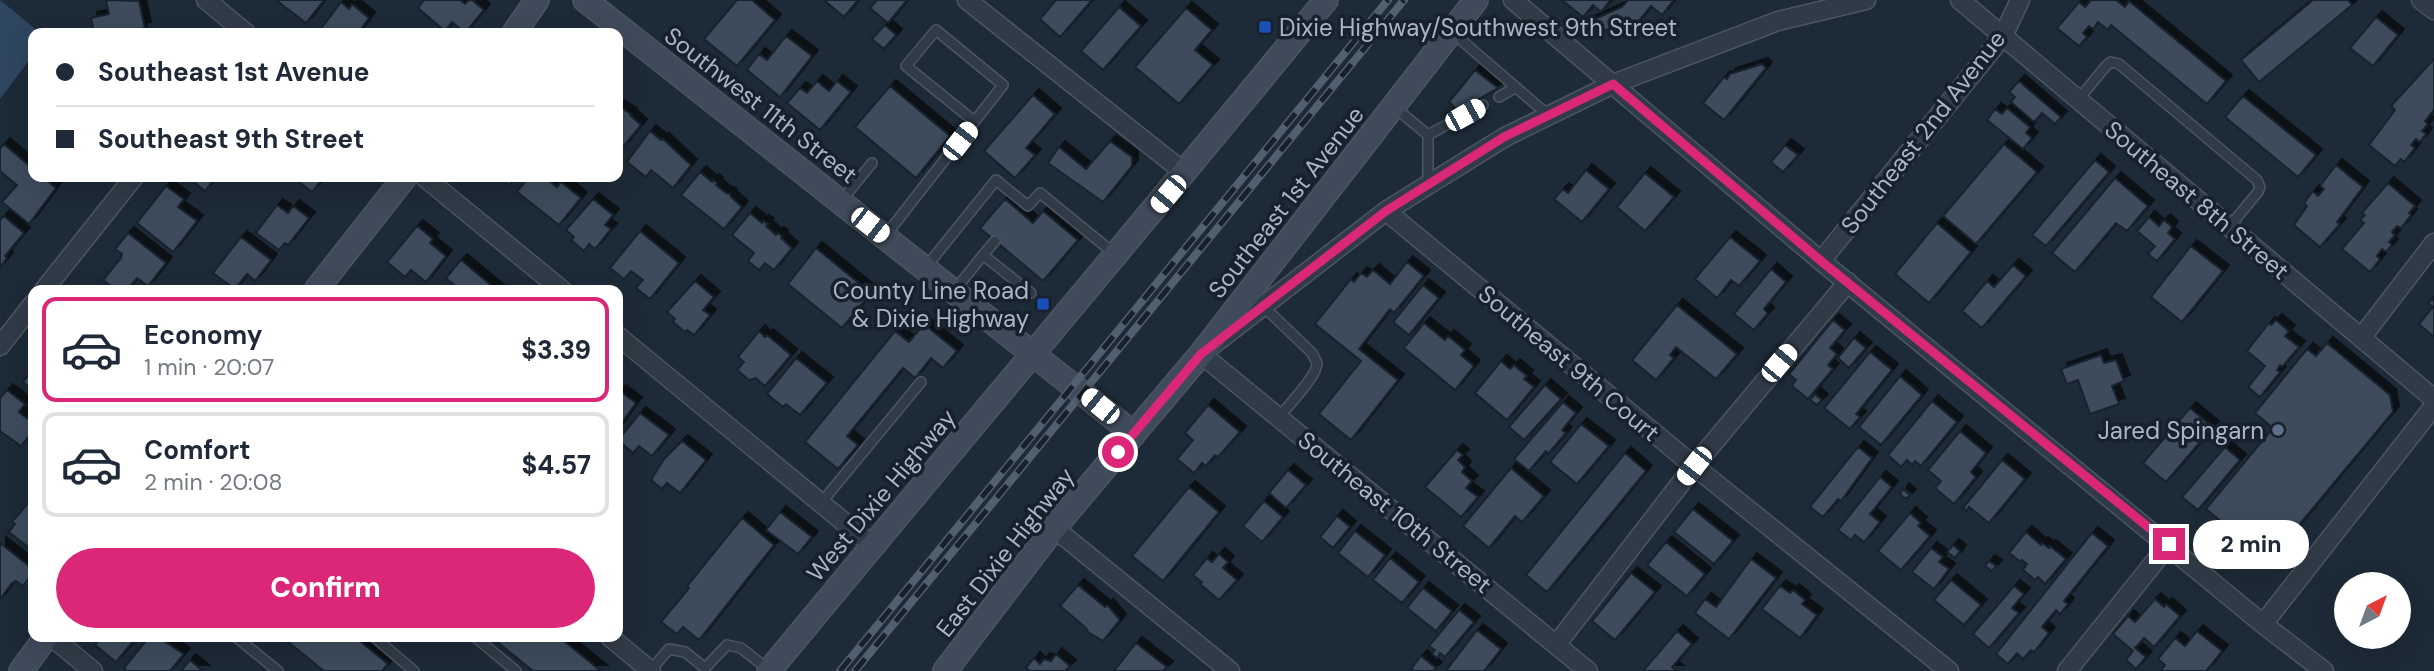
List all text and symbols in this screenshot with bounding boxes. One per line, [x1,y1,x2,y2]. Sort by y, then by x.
place label: Dixie Highway/Southwest 9th Street [1279,12,1677,43]
marker: Dixie Highway/Southwest 9th Street [1257,19,1273,35]
street label: Southwest 11th Street [658,20,864,190]
street label: Southeast 2nd Avenue [1834,24,2012,240]
text: Southeast 1st Avenue [98,55,369,89]
car [1442,96,1489,134]
street label: Southeast 1st Avenue [1201,100,1371,304]
street label: Southeast 8th Street [2098,114,2296,286]
car [939,118,982,164]
text: Southeast 9th Street [98,122,364,156]
car [1147,171,1190,217]
car [847,204,894,246]
place label: County Line Road & Dixie Highway [833,275,1029,334]
street label: Southeast 9th Court [1472,278,1666,448]
marker: County Line Road & Dixie Highway [1035,296,1051,312]
icon: car [60,318,123,381]
text: Economy [144,318,262,352]
text: $3.39 [521,333,591,367]
car [1758,340,1801,386]
text: 1 min · 20:07 [144,352,274,382]
car [1078,385,1123,427]
street label: West Dixie Highway [800,402,962,588]
place label: Jared Spingarn [2098,415,2264,446]
marker: Jared Spingarn [2270,422,2286,438]
street label: Southeast 10th Street [1292,424,1498,600]
icon: car [60,433,123,496]
text: Comfort [144,433,250,467]
route start [1102,436,1134,468]
car [1673,443,1716,489]
text: $4.57 [522,448,591,482]
street label: East Dixie Highway [929,461,1081,643]
text: 2 min · 20:08 [144,467,282,497]
callout: 2 min [2194,520,2309,568]
route end [2153,528,2185,560]
text: 2 min [2220,529,2282,559]
button: Confirm [56,548,595,628]
north arrow [2334,572,2412,649]
map controls [2334,572,2411,649]

